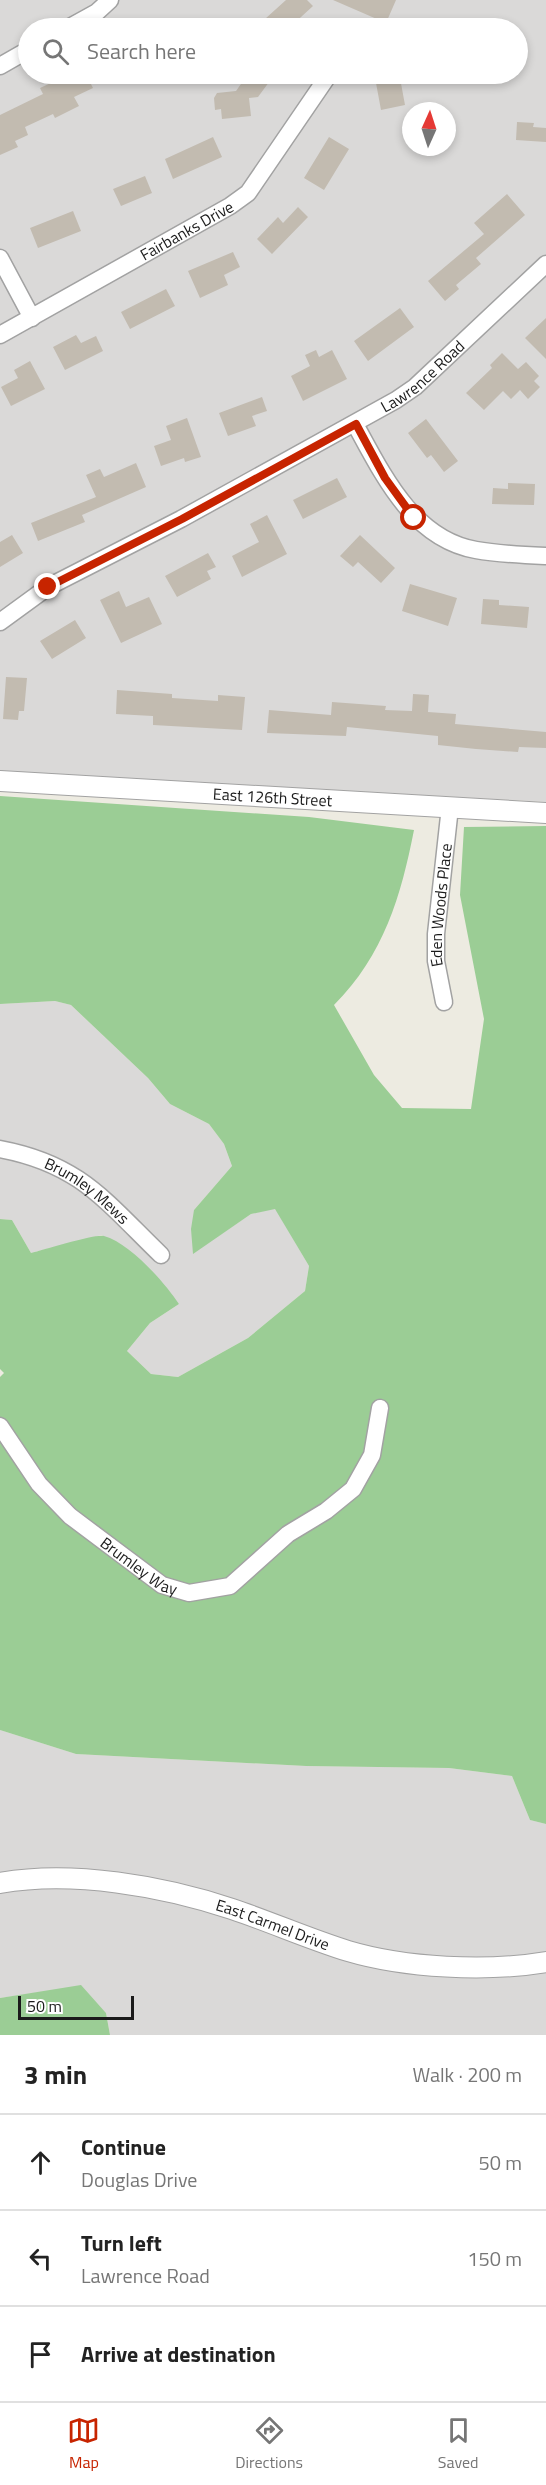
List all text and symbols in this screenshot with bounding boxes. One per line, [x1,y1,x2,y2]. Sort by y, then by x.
search box [18,18,528,84]
text: Search here [87,34,196,68]
icon: search [39,35,72,68]
north arrow [402,102,456,156]
street label: Fairbanks Drive [136,194,238,266]
street label: Lawrence Road [376,334,470,418]
route start [400,504,426,530]
route end [34,573,60,599]
street label: East 126th Street [212,781,333,812]
street label: Eden Woods Place [424,842,458,969]
street label: Brumley Mews [41,1151,135,1230]
street label: Brumley Way [95,1531,180,1601]
street label: East Carmel Drive [213,1893,333,1956]
scale bar [18,1993,134,2020]
text: 50 m [27,1994,62,2018]
text: 3 min [24,2055,87,2094]
text: Walk · 200 m [413,2059,522,2090]
text: Continue [81,2130,166,2164]
icon: ahead [24,2146,57,2179]
text: 50 m [478,2147,522,2178]
text: Douglas Drive [81,2164,197,2195]
text: Turn left [81,2226,162,2260]
icon: left [24,2242,57,2275]
text: 150 m [467,2243,522,2274]
text: Lawrence Road [81,2260,210,2291]
text: Arrive at destination [81,2337,276,2371]
icon: arrive [24,2338,57,2371]
tab: Map [67,2414,100,2474]
tab: Directions [235,2414,303,2474]
tab: Saved [438,2414,479,2474]

